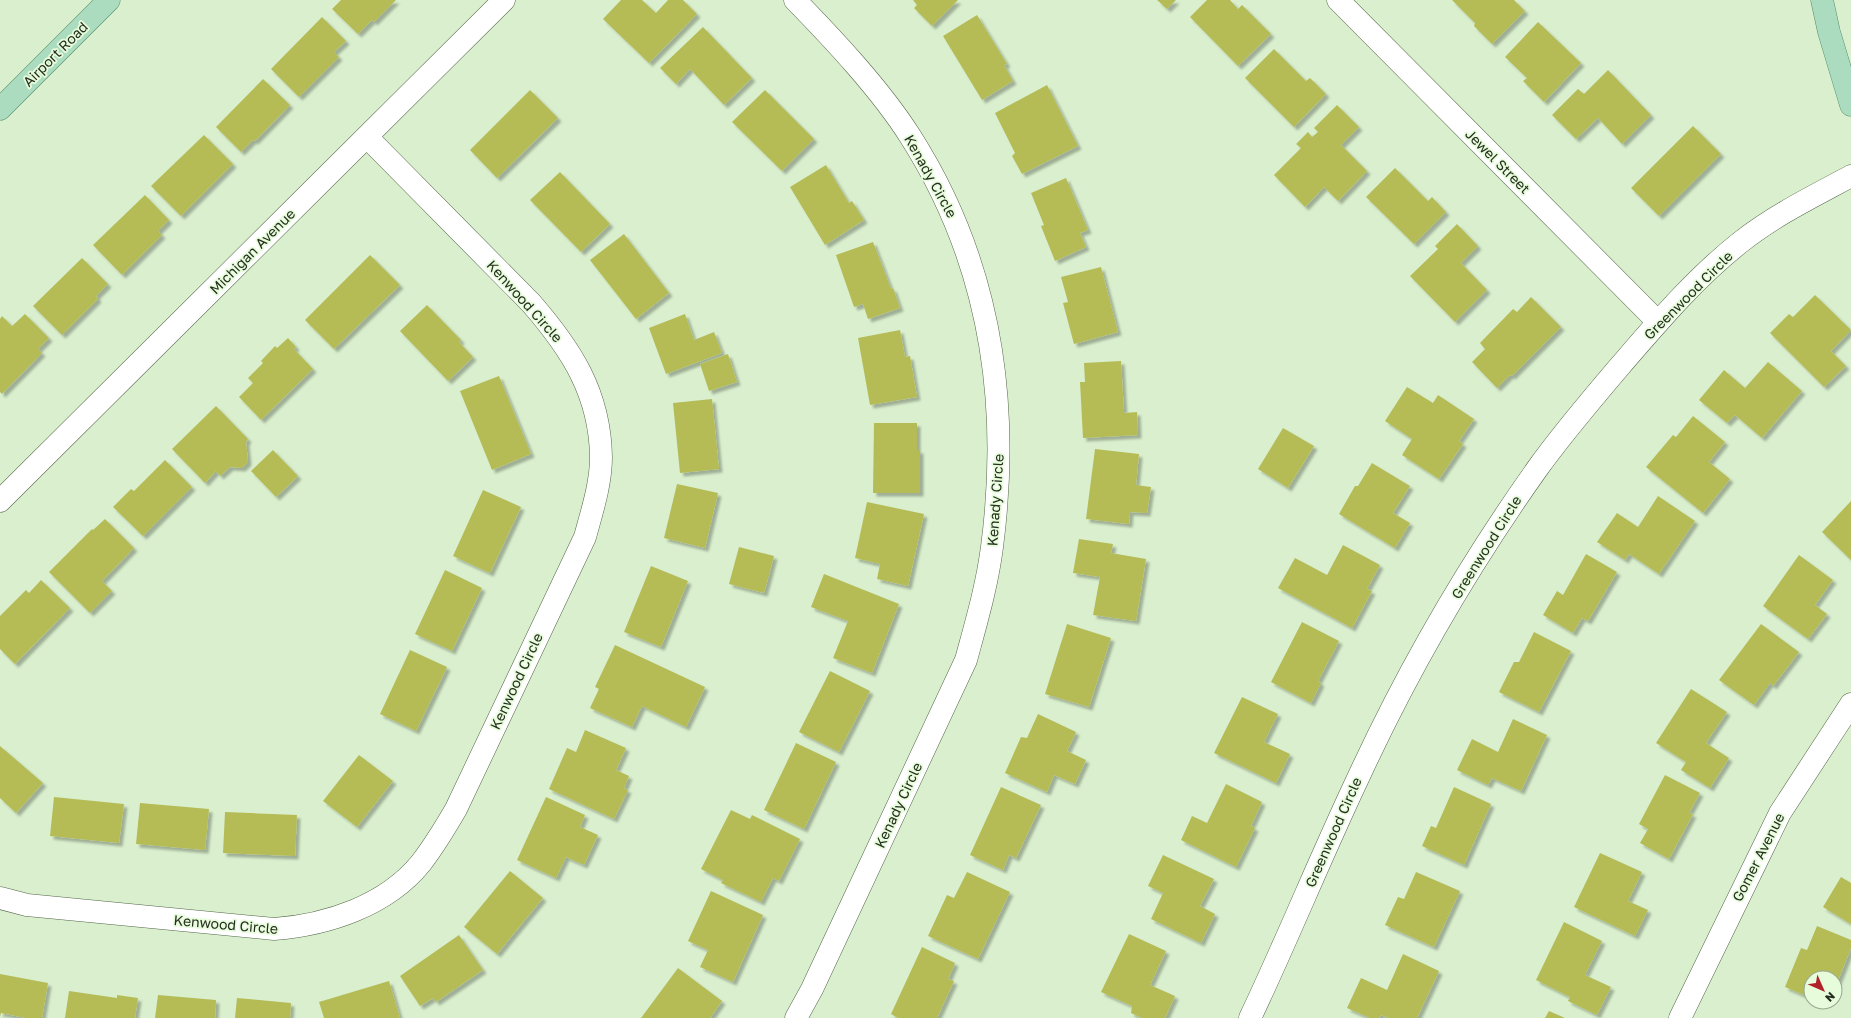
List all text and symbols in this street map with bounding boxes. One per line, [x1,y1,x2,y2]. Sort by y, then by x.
street label: Airport Road [19,18,91,90]
street label: Jewel Street [1462,125,1534,197]
street label: Kenady Circle [901,131,961,221]
street label: Michigan Avenue [206,205,298,297]
street label: Greenwood Circle [1640,247,1736,343]
street label: Kenwood Circle [484,256,566,346]
street label: Kenady Circle [983,453,1007,547]
street label: Greenwood Circle [1447,492,1525,602]
street label: Kenwood Circle [486,630,546,732]
street label: Kenady Circle [871,759,925,851]
street label: Greenwood Circle [1301,774,1365,890]
street label: Gomer Avenue [1728,810,1788,904]
street label: Kenwood Circle [173,911,279,937]
north arrow [1803,970,1843,1010]
text: N [1823,990,1838,1005]

